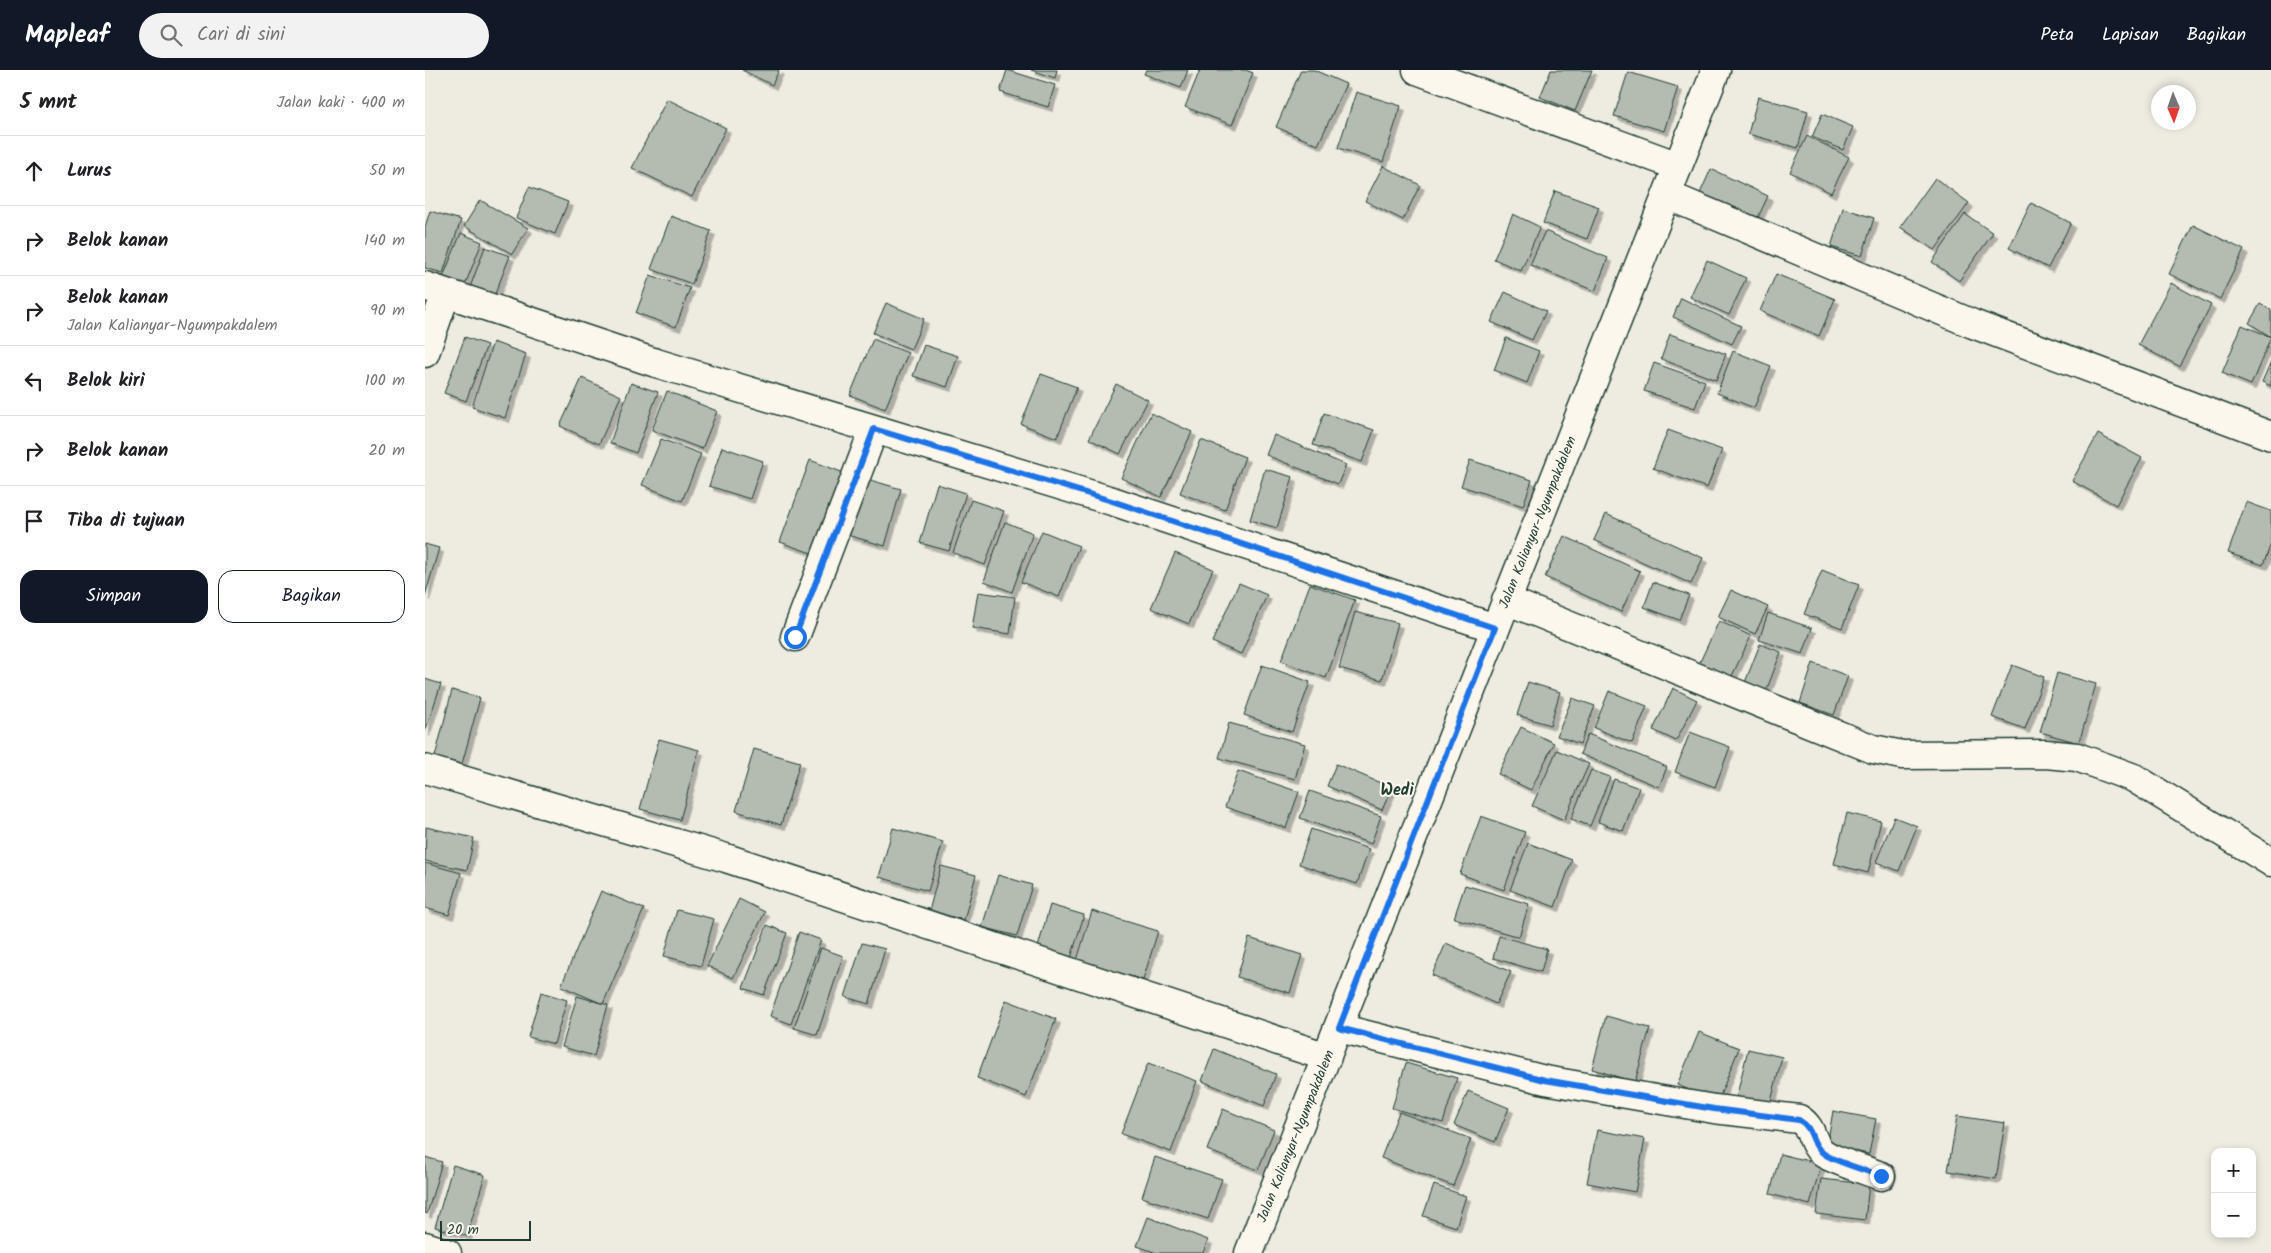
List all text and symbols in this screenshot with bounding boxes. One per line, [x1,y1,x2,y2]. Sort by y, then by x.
search box [139,13,489,58]
text: Mapleaf [25,16,109,55]
text: Cari di sini [197,20,285,50]
icon: search [157,21,185,49]
text: Peta [2041,21,2074,50]
text: Lapisan [2102,21,2159,50]
text: Bagikan [2187,21,2246,50]
north arrow [2151,85,2196,130]
text: 5 mnt [20,86,77,119]
text: Jalan kaki · 400 m [277,90,405,115]
text: Lurus [67,156,112,186]
icon: ahead [20,157,48,185]
text: 50 m [369,158,405,183]
text: Belok kanan [67,226,168,256]
icon: right [20,227,48,255]
text: 140 m [364,228,405,253]
text: Belok kanan [67,283,168,313]
icon: right [20,297,48,325]
text: 90 m [370,298,405,323]
text: Jalan Kalianyar-Ngumpakdalem [67,313,278,338]
text: Belok kiri [67,366,145,396]
icon: left [20,367,48,395]
text: 100 m [365,368,405,393]
street label: Jalan Kalianyar-Ngumpakdalem [1493,433,1583,612]
text: Belok kanan [67,436,168,466]
icon: right [20,437,48,465]
text: 20 m [369,438,405,463]
text: Tiba di tujuan [67,506,185,536]
icon: arrive [20,507,48,535]
button: Simpan [20,570,208,623]
button: Bagikan [218,570,405,623]
route start [784,626,807,649]
district label: Wedi [1380,778,1414,803]
street label: Jalan Kalianyar-Ngumpakdalem [1251,1047,1341,1226]
map controls [2211,1148,2256,1238]
button: + [2211,1148,2256,1193]
route end [1870,1165,1893,1188]
button: − [2211,1193,2256,1238]
scale bar [440,1218,531,1241]
text: 20 m [447,1219,479,1241]

